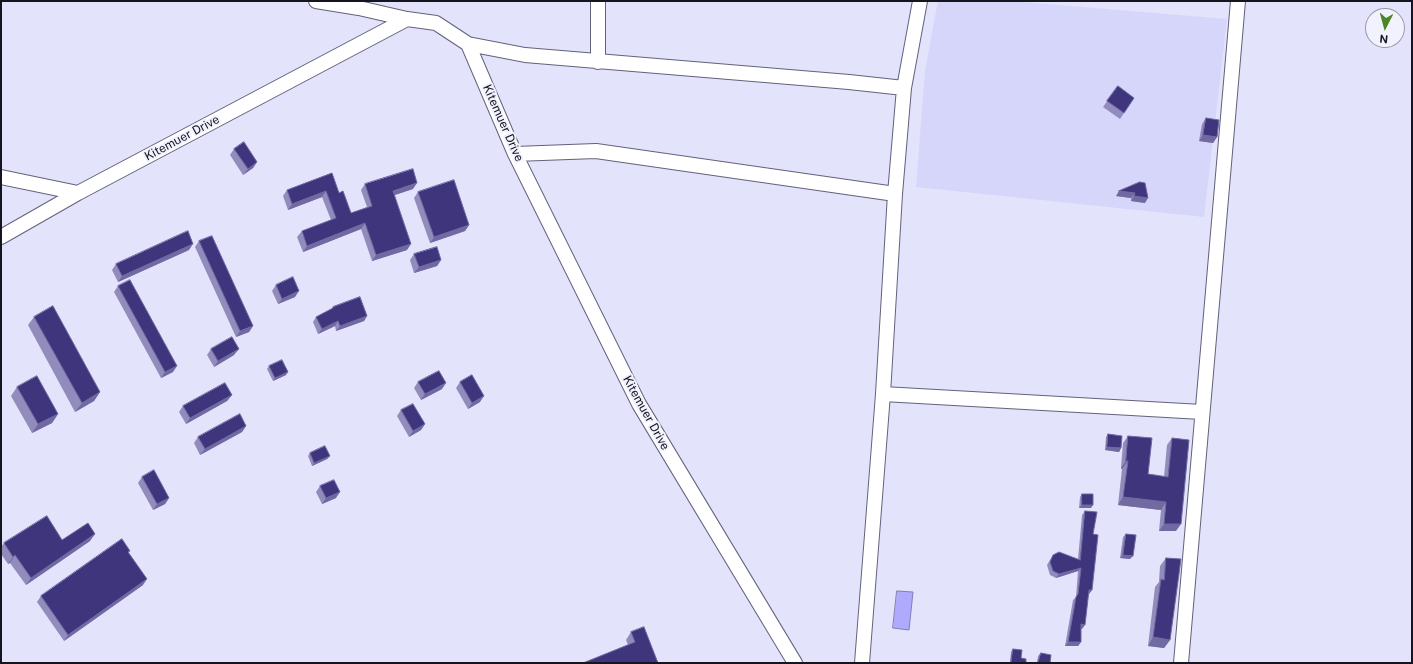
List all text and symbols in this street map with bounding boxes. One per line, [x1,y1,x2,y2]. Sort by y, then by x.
north arrow [1365,8,1405,48]
text: N [1379,33,1389,45]
street label: Kitemuer Drive [480,82,526,164]
street label: Kitemuer Drive [142,112,222,164]
street label: Kitemuer Drive [620,373,672,453]

